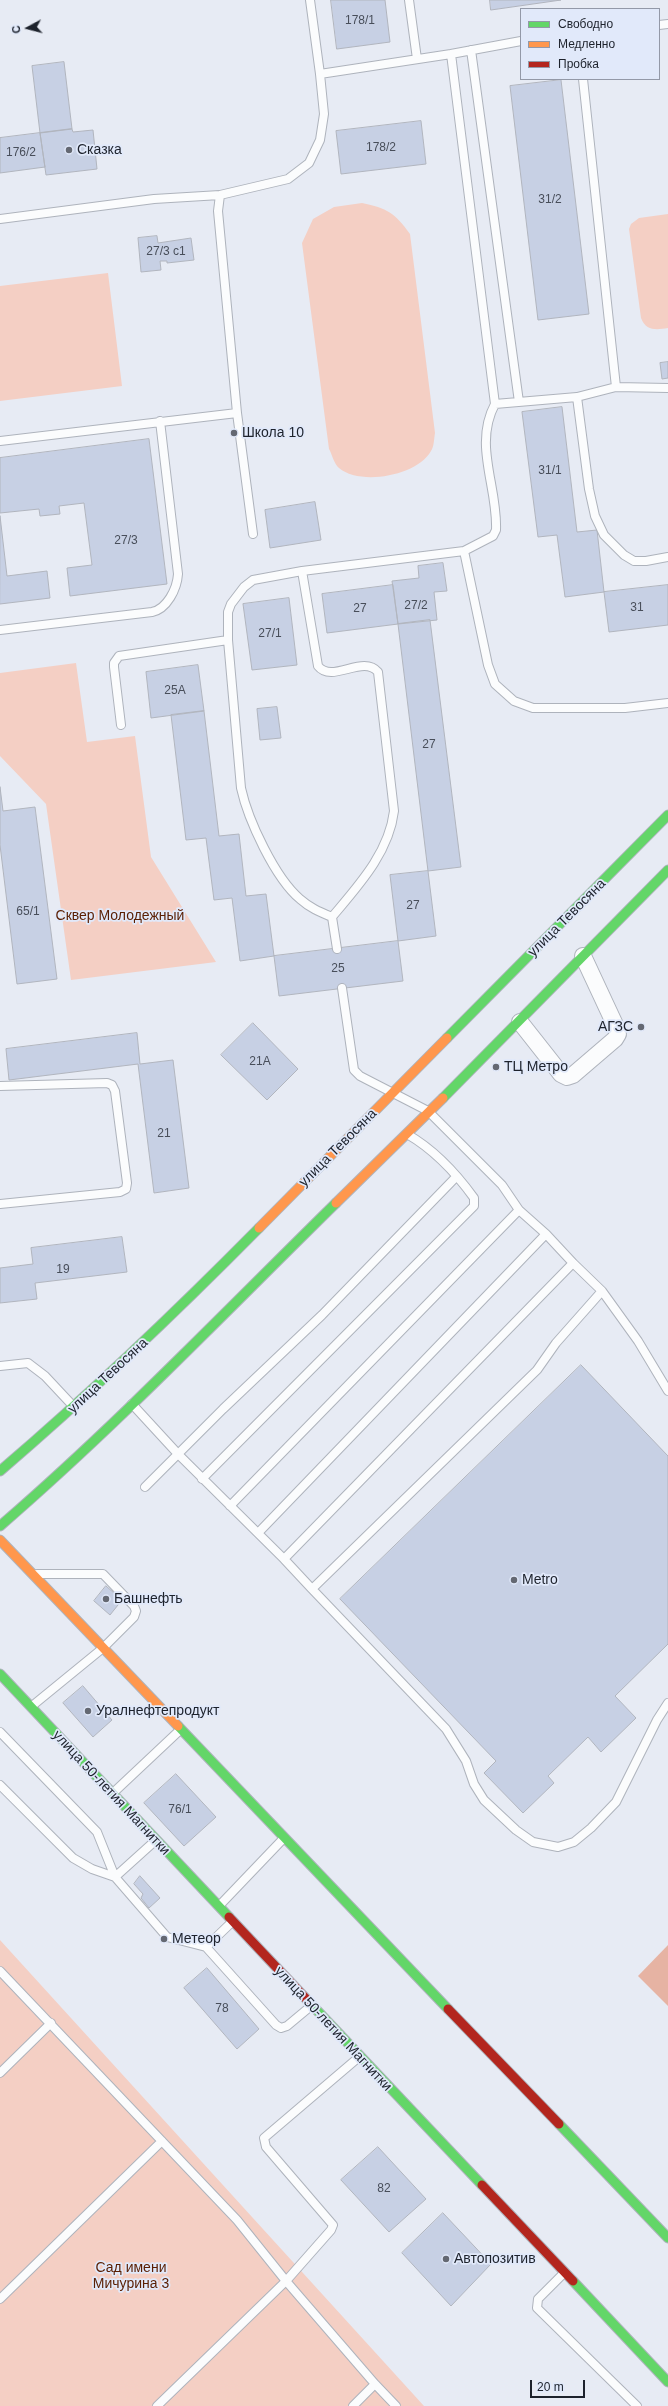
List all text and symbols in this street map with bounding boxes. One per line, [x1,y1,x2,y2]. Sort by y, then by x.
north arrow [8,8,48,48]
legend [520,8,660,80]
house number: 178/1 [345,14,375,28]
text: Свободно [558,17,613,31]
text: С [10,25,23,34]
text: Медленно [558,37,615,51]
text: Пробка [558,57,599,71]
house number: 178/2 [366,141,396,155]
place label: Сказка [77,142,122,158]
marker: Сказка [64,145,74,155]
house number: 176/2 [6,146,36,160]
house number: 31/2 [538,193,562,207]
house number: 27/3 с1 [146,245,186,259]
place label: Школа 10 [242,425,304,441]
marker: Школа 10 [229,428,239,438]
house number: 31/1 [538,464,562,478]
house number: 27/3 [114,534,138,548]
house number: 27/2 [404,599,428,613]
house number: 31 [630,601,644,615]
house number: 27 [353,602,367,616]
house number: 27/1 [258,627,282,641]
house number: 25А [164,684,186,698]
house number: 27 [422,738,436,752]
street label: улица Тевосяна [525,876,609,960]
house number: 27 [406,899,420,913]
house number: 65/1 [16,905,40,919]
park label: Сквер Молодежный [56,908,184,924]
house number: 25 [331,962,345,976]
place label: АГЗС [598,1019,633,1035]
marker: АГЗС [636,1022,646,1032]
house number: 21А [249,1055,271,1069]
place label: ТЦ Метро [504,1059,568,1075]
marker: ТЦ Метро [491,1062,501,1072]
street label: улица Тевосяна [296,1106,380,1190]
house number: 21 [157,1127,171,1141]
house number: 19 [56,1263,70,1277]
street label: улица Тевосяна [65,1335,151,1417]
place label: Metro [522,1572,558,1588]
marker: Metro [509,1575,519,1585]
place label: Башнефть [114,1591,183,1607]
marker: Башнефть [101,1594,111,1604]
place label: Уралнефтепродукт [96,1703,219,1719]
marker: Уралнефтепродукт [83,1706,93,1716]
street label: улица 50-летия Магнитки [49,1727,173,1859]
house number: 76/1 [168,1803,192,1817]
place label: Метеор [172,1931,221,1947]
marker: Метеор [159,1934,169,1944]
street label: улица 50-летия Магнитки [271,1963,395,2095]
house number: 78 [215,2002,229,2016]
house number: 82 [377,2182,391,2196]
place label: Автопозитив [454,2251,536,2267]
marker: Автопозитив [441,2254,451,2264]
park label: Сад имени Мичурина 3 [93,2260,169,2292]
scale bar [532,2372,587,2398]
text: 20 m [537,2380,564,2394]

